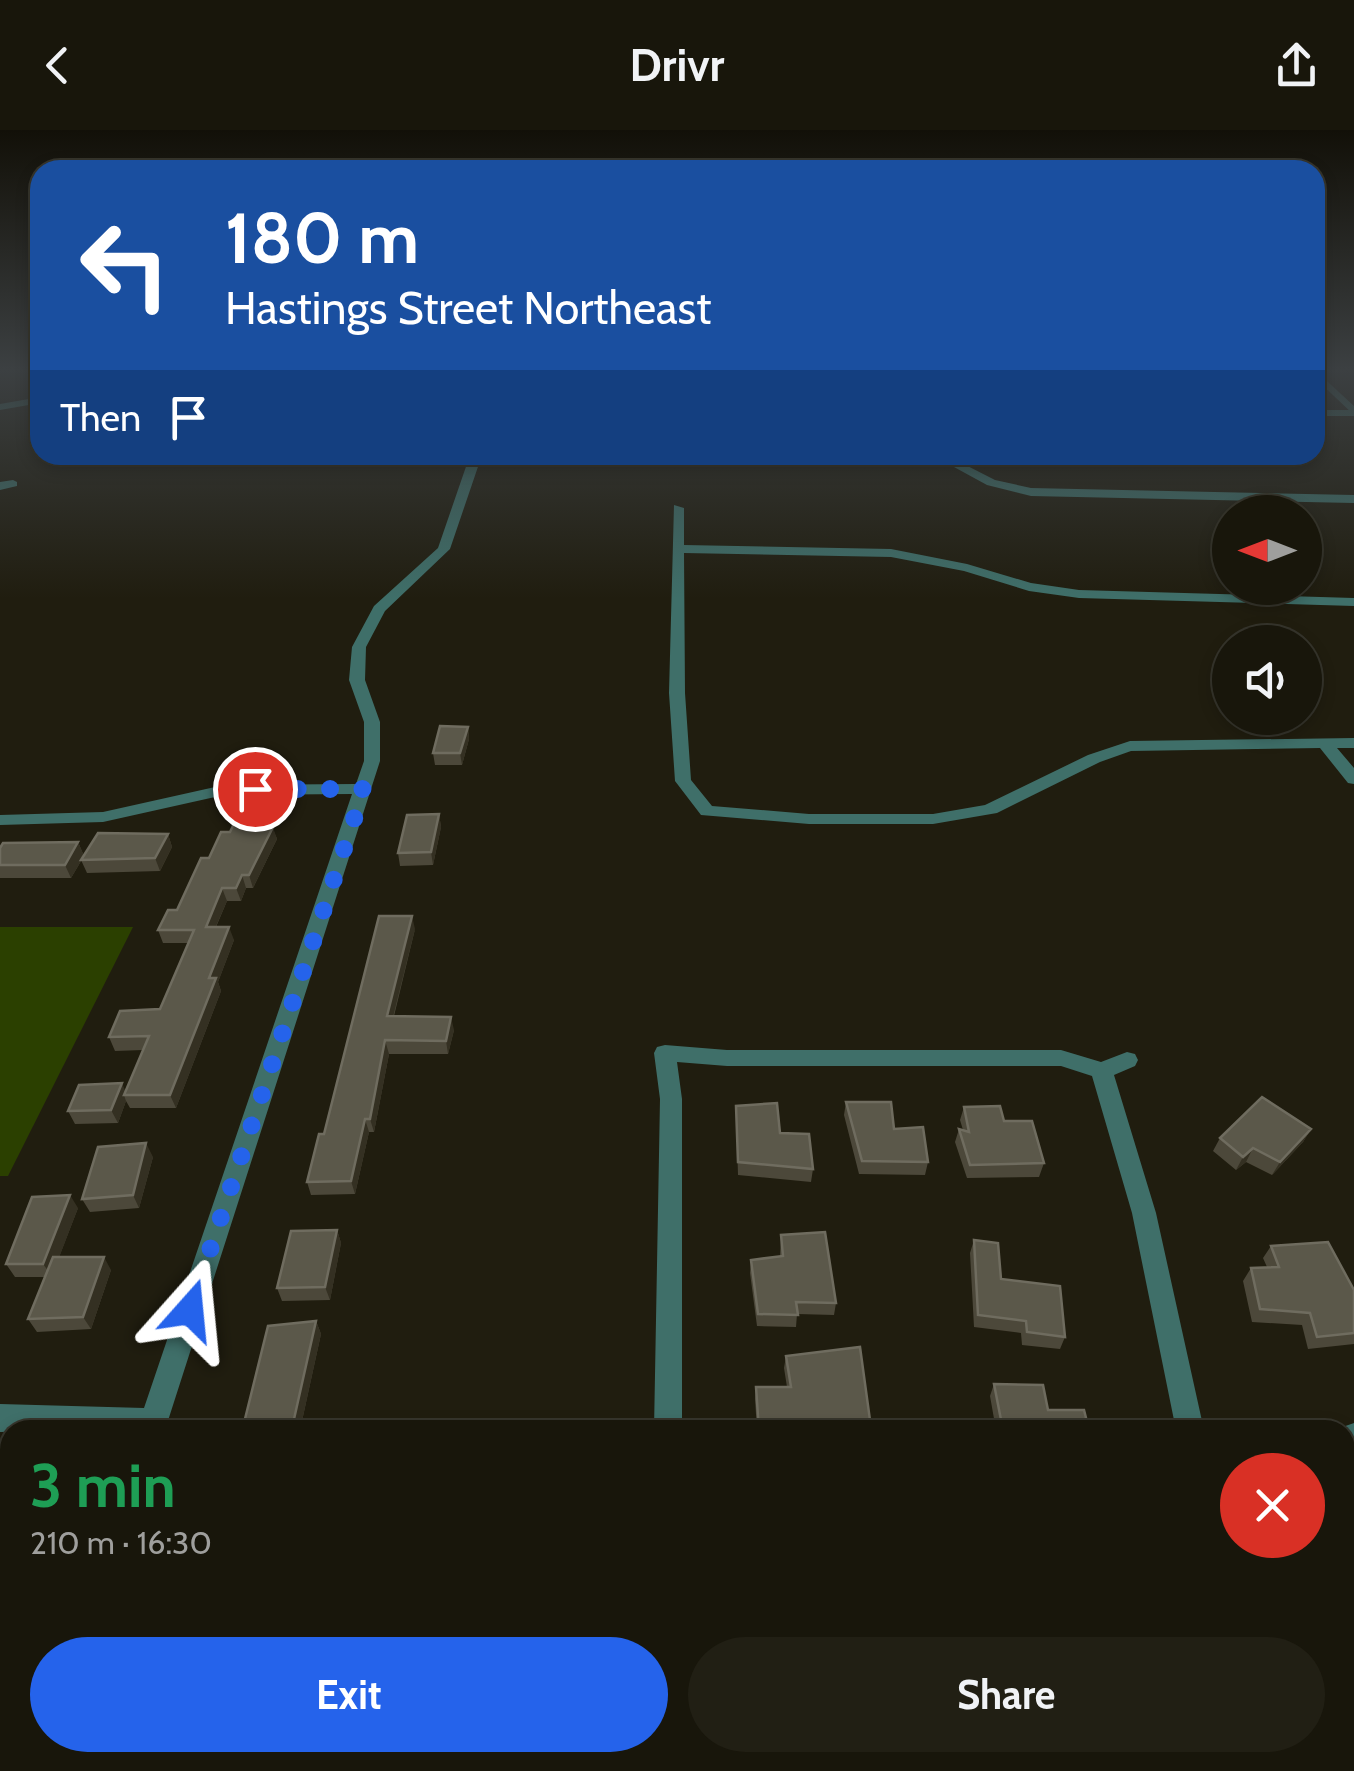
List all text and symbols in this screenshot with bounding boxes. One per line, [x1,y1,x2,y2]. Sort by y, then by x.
icon: back [30,38,85,93]
text: Drivr [630,38,724,92]
icon: share [1269,38,1324,93]
text: 180 m [225,195,419,281]
icon: left [60,200,190,330]
text: Hastings Street Northeast [225,281,711,335]
icon: arrive [161,390,216,445]
text: Then [60,394,141,441]
north arrow [1212,495,1322,605]
map controls [1212,495,1322,735]
button: sound [1212,625,1322,735]
pin [213,747,298,832]
icon: arrive [228,762,283,817]
position arrow [138,1258,242,1362]
text: 3 min [30,1449,176,1522]
button: close [1220,1453,1325,1558]
text: 210 m · 16:30 [30,1523,212,1562]
button: Exit [30,1637,668,1752]
button: Share [688,1637,1325,1752]

